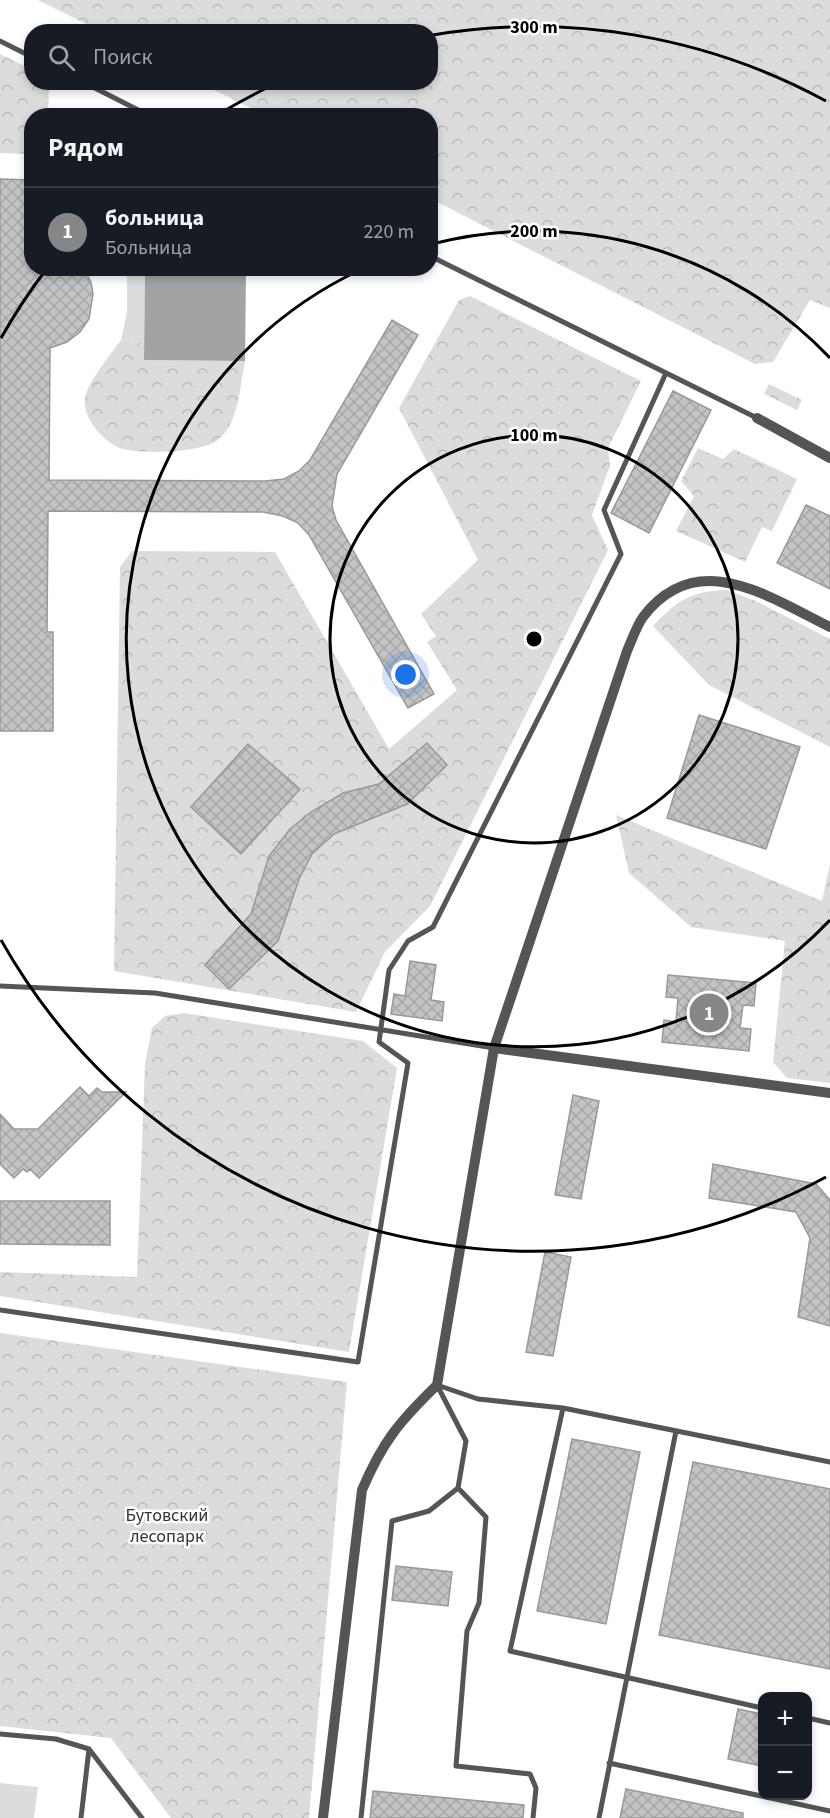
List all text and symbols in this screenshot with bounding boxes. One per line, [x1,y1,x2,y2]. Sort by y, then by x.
text: 300 m [510,15,558,40]
search box [24,24,438,90]
icon: search [45,41,78,74]
text: Поиск [93,41,152,73]
text: Рядом [48,129,124,166]
text: больница [105,202,204,234]
text: 1 [62,218,73,246]
text: 220 m [364,218,414,246]
text: 200 m [510,219,558,244]
text: Больница [105,234,192,262]
text: 100 m [510,423,558,448]
centre of rings [524,629,544,649]
your location [391,660,420,689]
pin: 1 [690,990,728,1036]
park label: Бутовский лесопарк [126,1503,209,1549]
map controls [758,1692,812,1800]
button: + [758,1692,812,1746]
button: − [758,1746,812,1800]

